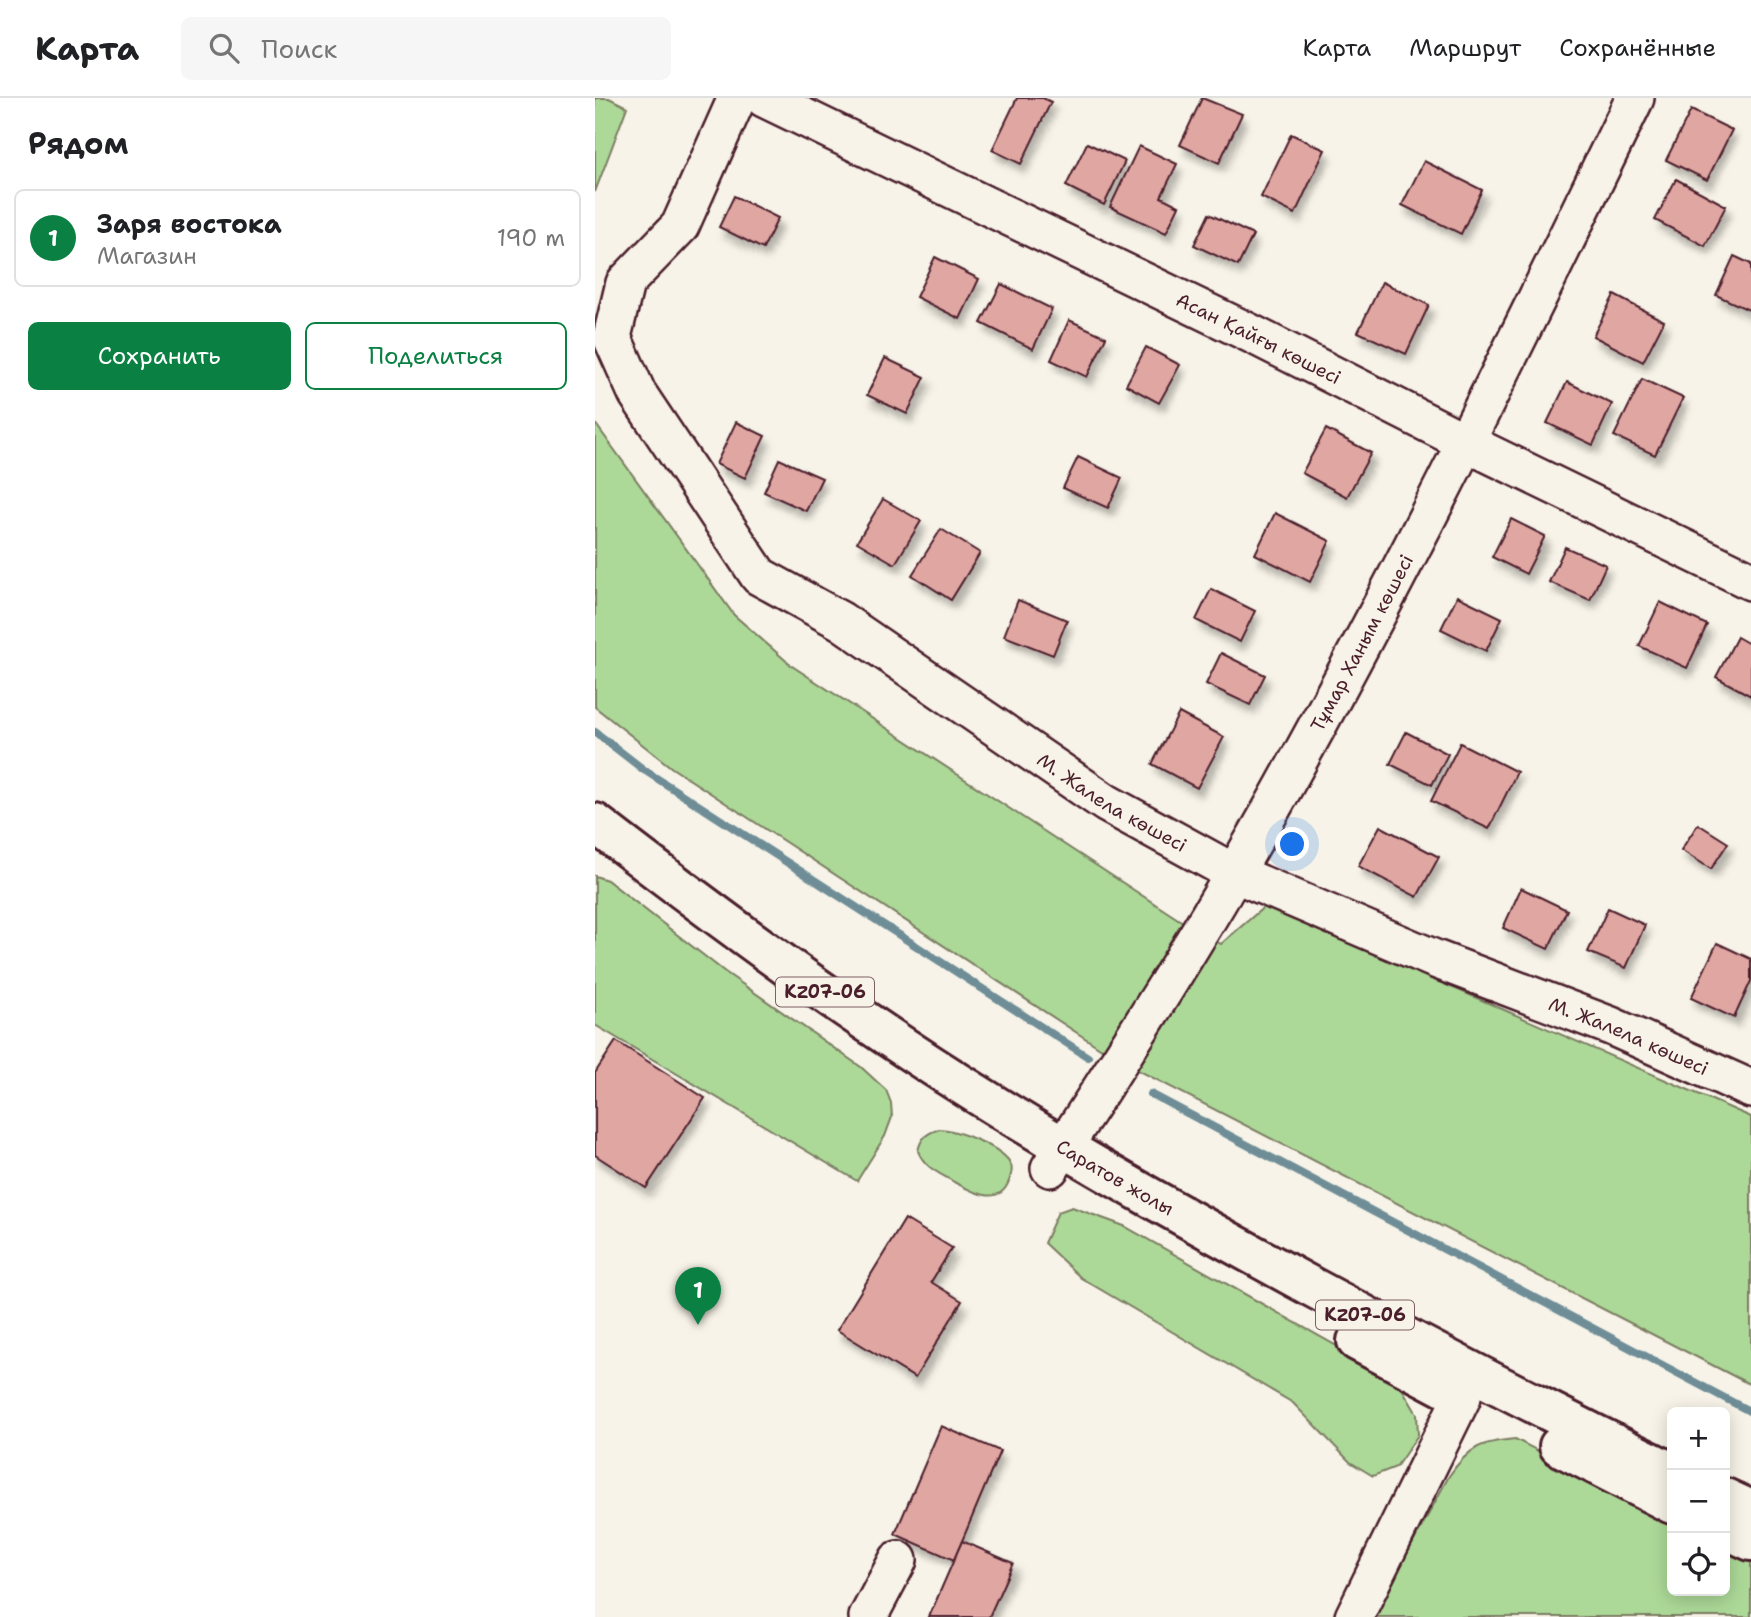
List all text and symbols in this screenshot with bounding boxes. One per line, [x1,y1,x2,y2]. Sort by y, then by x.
search box [181,17,671,80]
text: Карта [35,26,139,71]
icon: search [205,29,243,67]
text: Поиск [261,31,337,66]
text: Карта [1303,32,1371,64]
text: Маршрут [1409,32,1521,64]
text: Сохранённые [1559,32,1716,64]
text: Рядом [28,123,128,164]
text: Заря востока [97,206,282,241]
text: 1 [48,223,58,253]
text: 190 m [497,223,565,253]
text: Магазин [97,241,197,271]
street label: Асан Қайғы көшесі [1172,287,1345,390]
button: Сохранить [28,322,291,390]
button: Поделиться [305,322,567,390]
street label: Тұмар Ханым көшесі [1305,550,1419,736]
street label: М. Жалела көшесі [1032,747,1191,858]
your location [1275,827,1309,861]
road number: KZ07-06 [776,978,874,1006]
street label: М. Жалела көшесі [1545,991,1712,1081]
street label: Саратов жолы [1052,1134,1178,1221]
pin: 1 [675,1267,721,1325]
road number: KZ07-06 [1316,1300,1414,1330]
map controls [1667,1407,1730,1596]
button: + [1667,1407,1730,1470]
button: − [1667,1470,1730,1533]
button: locate [1667,1533,1730,1596]

